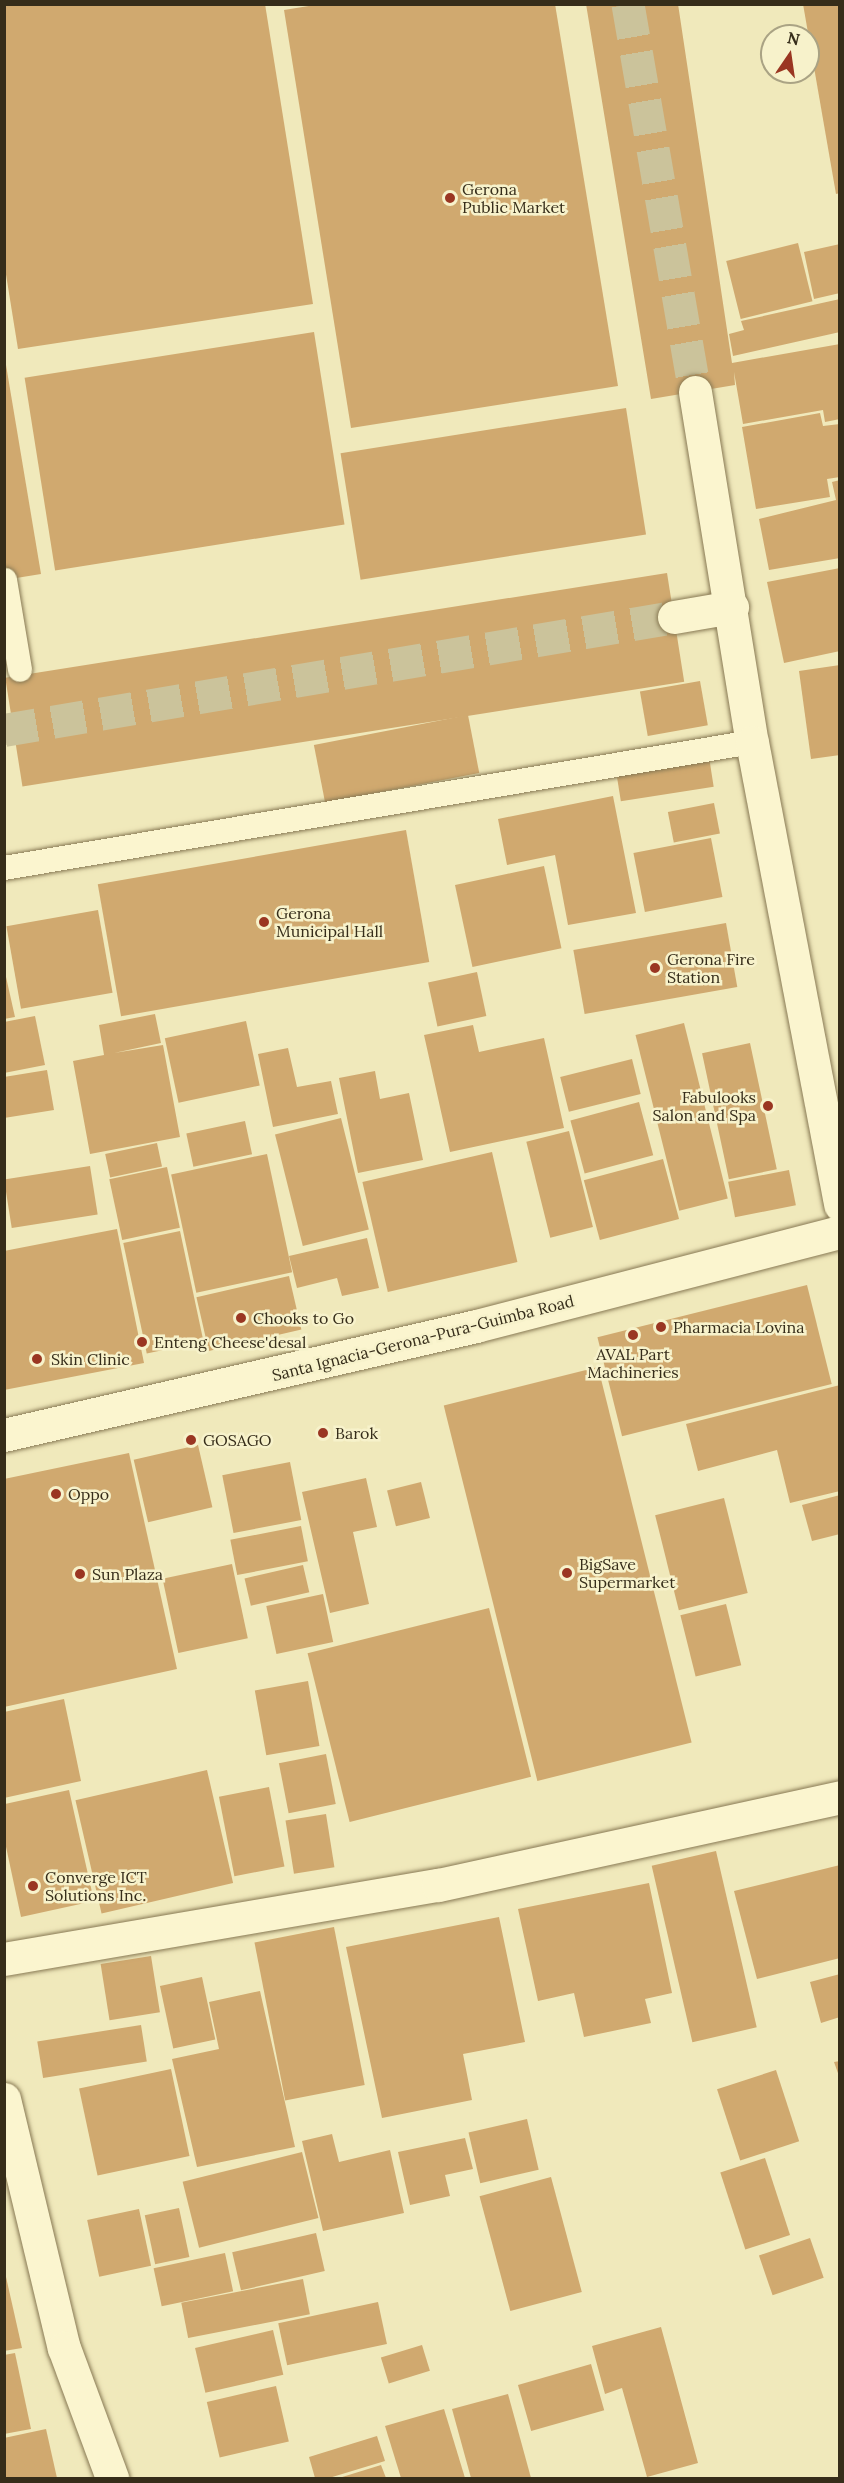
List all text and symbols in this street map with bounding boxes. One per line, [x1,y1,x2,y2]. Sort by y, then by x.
north arrow [760,24,820,84]
text: N [785,27,802,50]
place label: Gerona Public Market [462,179,565,217]
marker: Gerona Public Market [443,191,457,205]
place label: Gerona Municipal Hall [276,903,383,941]
marker: Gerona Municipal Hall [257,915,271,929]
place label: Gerona Fire Station [667,949,755,987]
marker: Gerona Fire Station [648,961,662,975]
place label: Fabulooks Salon and Spa [653,1087,756,1125]
marker: Fabulooks Salon and Spa [761,1099,775,1113]
street label: Santa Ignacia-Gerona-Pura-Guimba Road [270,1291,576,1385]
place label: Chooks to Go [253,1308,354,1328]
marker: Chooks to Go [234,1311,248,1325]
place label: Pharmacia Lovina [673,1317,804,1337]
marker: Pharmacia Lovina [654,1320,668,1334]
marker: AVAL Part Machineries [626,1328,640,1342]
place label: Enteng Cheese'desal [154,1332,306,1352]
marker: Enteng Cheese'desal [135,1335,149,1349]
place label: AVAL Part Machineries [587,1344,679,1382]
place label: Skin Clinic [51,1349,130,1369]
marker: Skin Clinic [28,1350,46,1368]
place label: Barok [335,1423,378,1443]
marker: Barok [316,1426,330,1440]
place label: GOSAGO [203,1430,271,1450]
marker: GOSAGO [184,1433,198,1447]
place label: Oppo [68,1484,109,1504]
marker: Oppo [49,1487,63,1501]
place label: BigSave Supermarket [579,1554,675,1592]
place label: Sun Plaza [92,1564,163,1584]
marker: BigSave Supermarket [560,1566,574,1580]
marker: Sun Plaza [73,1567,87,1581]
place label: Converge ICT Solutions Inc. [45,1867,147,1905]
marker: Converge ICT Solutions Inc. [26,1879,40,1893]

